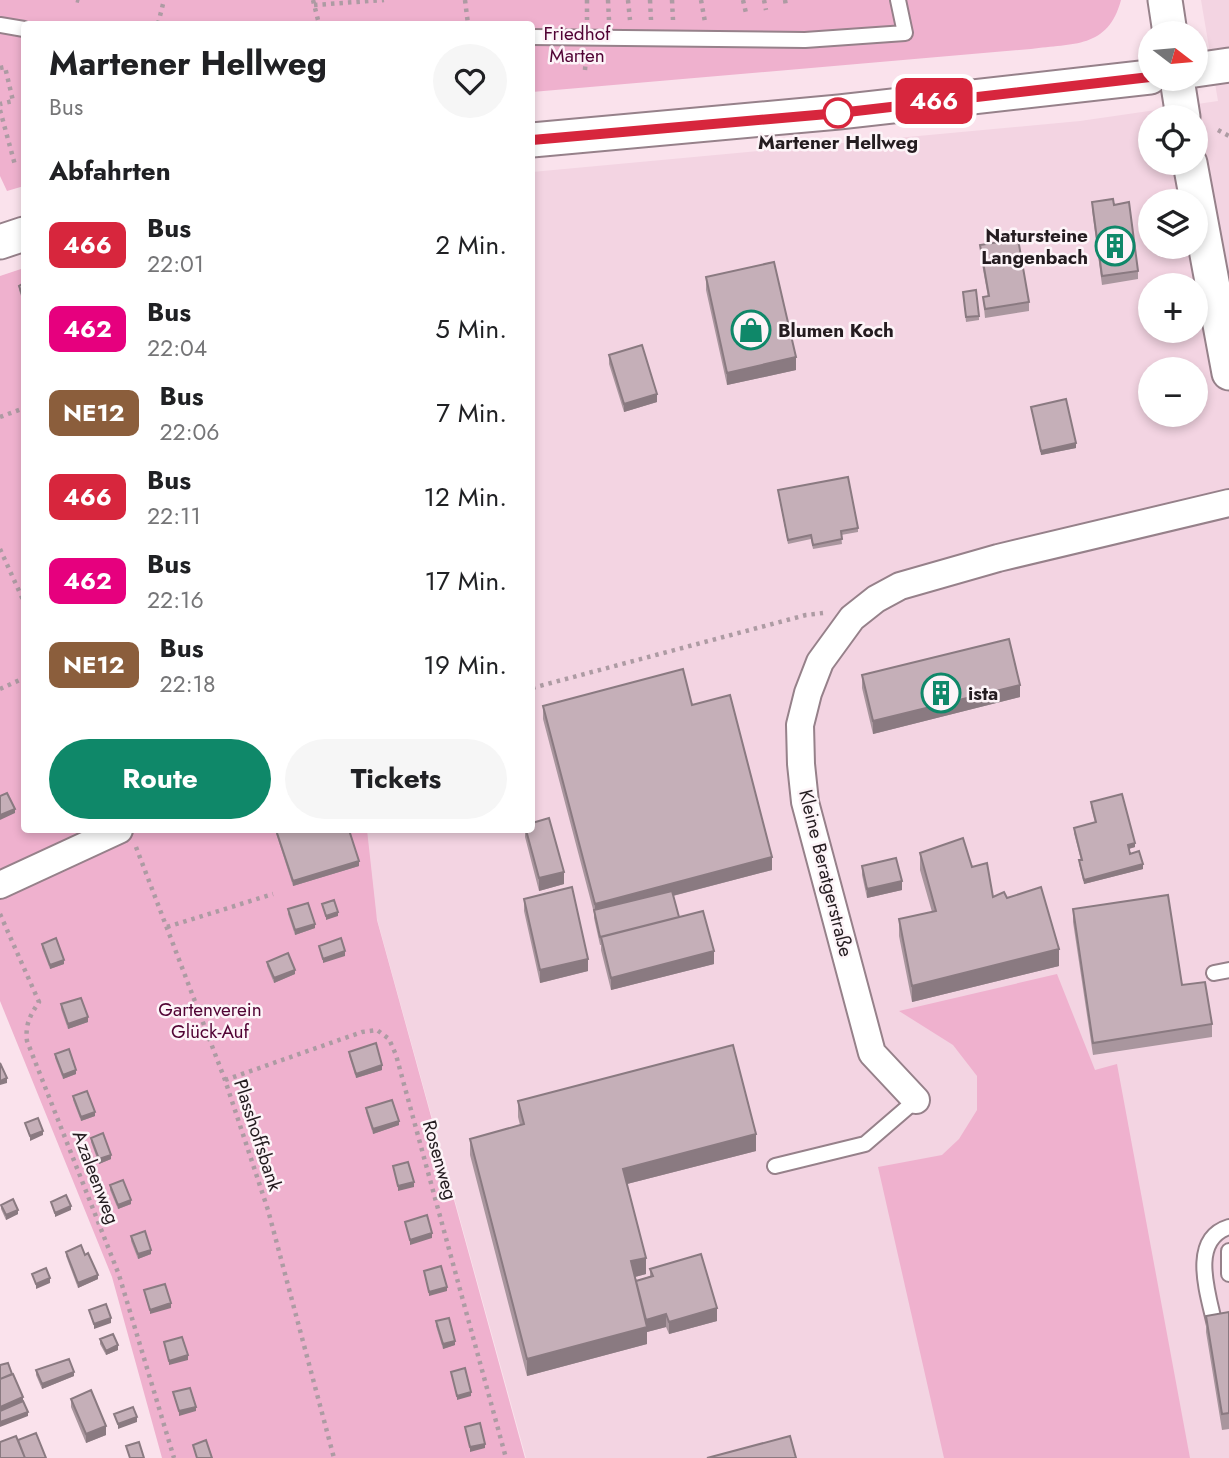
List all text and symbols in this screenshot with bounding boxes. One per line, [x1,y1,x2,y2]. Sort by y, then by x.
park label: Friedhof Marten [544,20,611,69]
north arrow [1138,21,1208,91]
map controls [1138,21,1208,427]
text: Martener Hellweg [49,40,327,87]
button: heart [433,44,507,118]
line badge: 466 [894,78,974,124]
text: 466 [910,83,958,118]
text: Bus [49,90,83,124]
marker: Martener Hellweg [823,98,853,128]
button: locate [1138,105,1208,175]
place label: Martener Hellweg [758,129,918,156]
text: Abfahrten [49,152,171,190]
button: layers [1138,189,1208,259]
text: Bus [147,209,191,247]
place label: Natursteine Langenbach [981,222,1088,271]
building icon: Natursteine Langenbach [1094,225,1136,267]
text: 2 Min. [435,226,507,264]
text: 466 [63,227,112,262]
text: 22:01 [147,247,204,281]
button: + [1138,273,1208,343]
text: Bus [147,293,191,331]
shop icon: Blumen Koch [730,309,772,351]
text: 5 Min. [435,310,507,348]
text: 462 [63,311,112,346]
place label: Blumen Koch [778,317,894,344]
text: 22:04 [147,331,207,365]
button: − [1138,357,1208,427]
text: Bus [160,377,204,415]
text: 7 Min. [436,394,507,432]
text: NE12 [63,395,125,430]
text: 22:06 [160,415,220,449]
text: Bus [147,461,191,499]
text: 12 Min. [423,478,507,516]
text: 466 [63,479,112,514]
text: 22:11 [147,499,201,533]
text: Bus [147,545,191,583]
text: 17 Min. [425,562,507,600]
text: 462 [63,563,112,598]
text: 22:16 [147,583,204,617]
text: Bus [160,629,204,667]
text: 19 Min. [423,646,507,684]
text: NE12 [63,647,125,682]
text: 22:18 [160,667,215,701]
building icon: ista [920,672,962,714]
place label: ista [968,680,998,707]
button: Route [49,739,271,819]
button: Tickets [285,739,507,819]
street label: Kleine Beratgerstraße [792,787,860,960]
park label: Gartenverein Glück-Auf [158,996,262,1045]
street label: Plasshoffsbank [227,1075,289,1195]
street label: Rosenweg [416,1117,464,1203]
street label: Azaleenweg [66,1126,126,1228]

